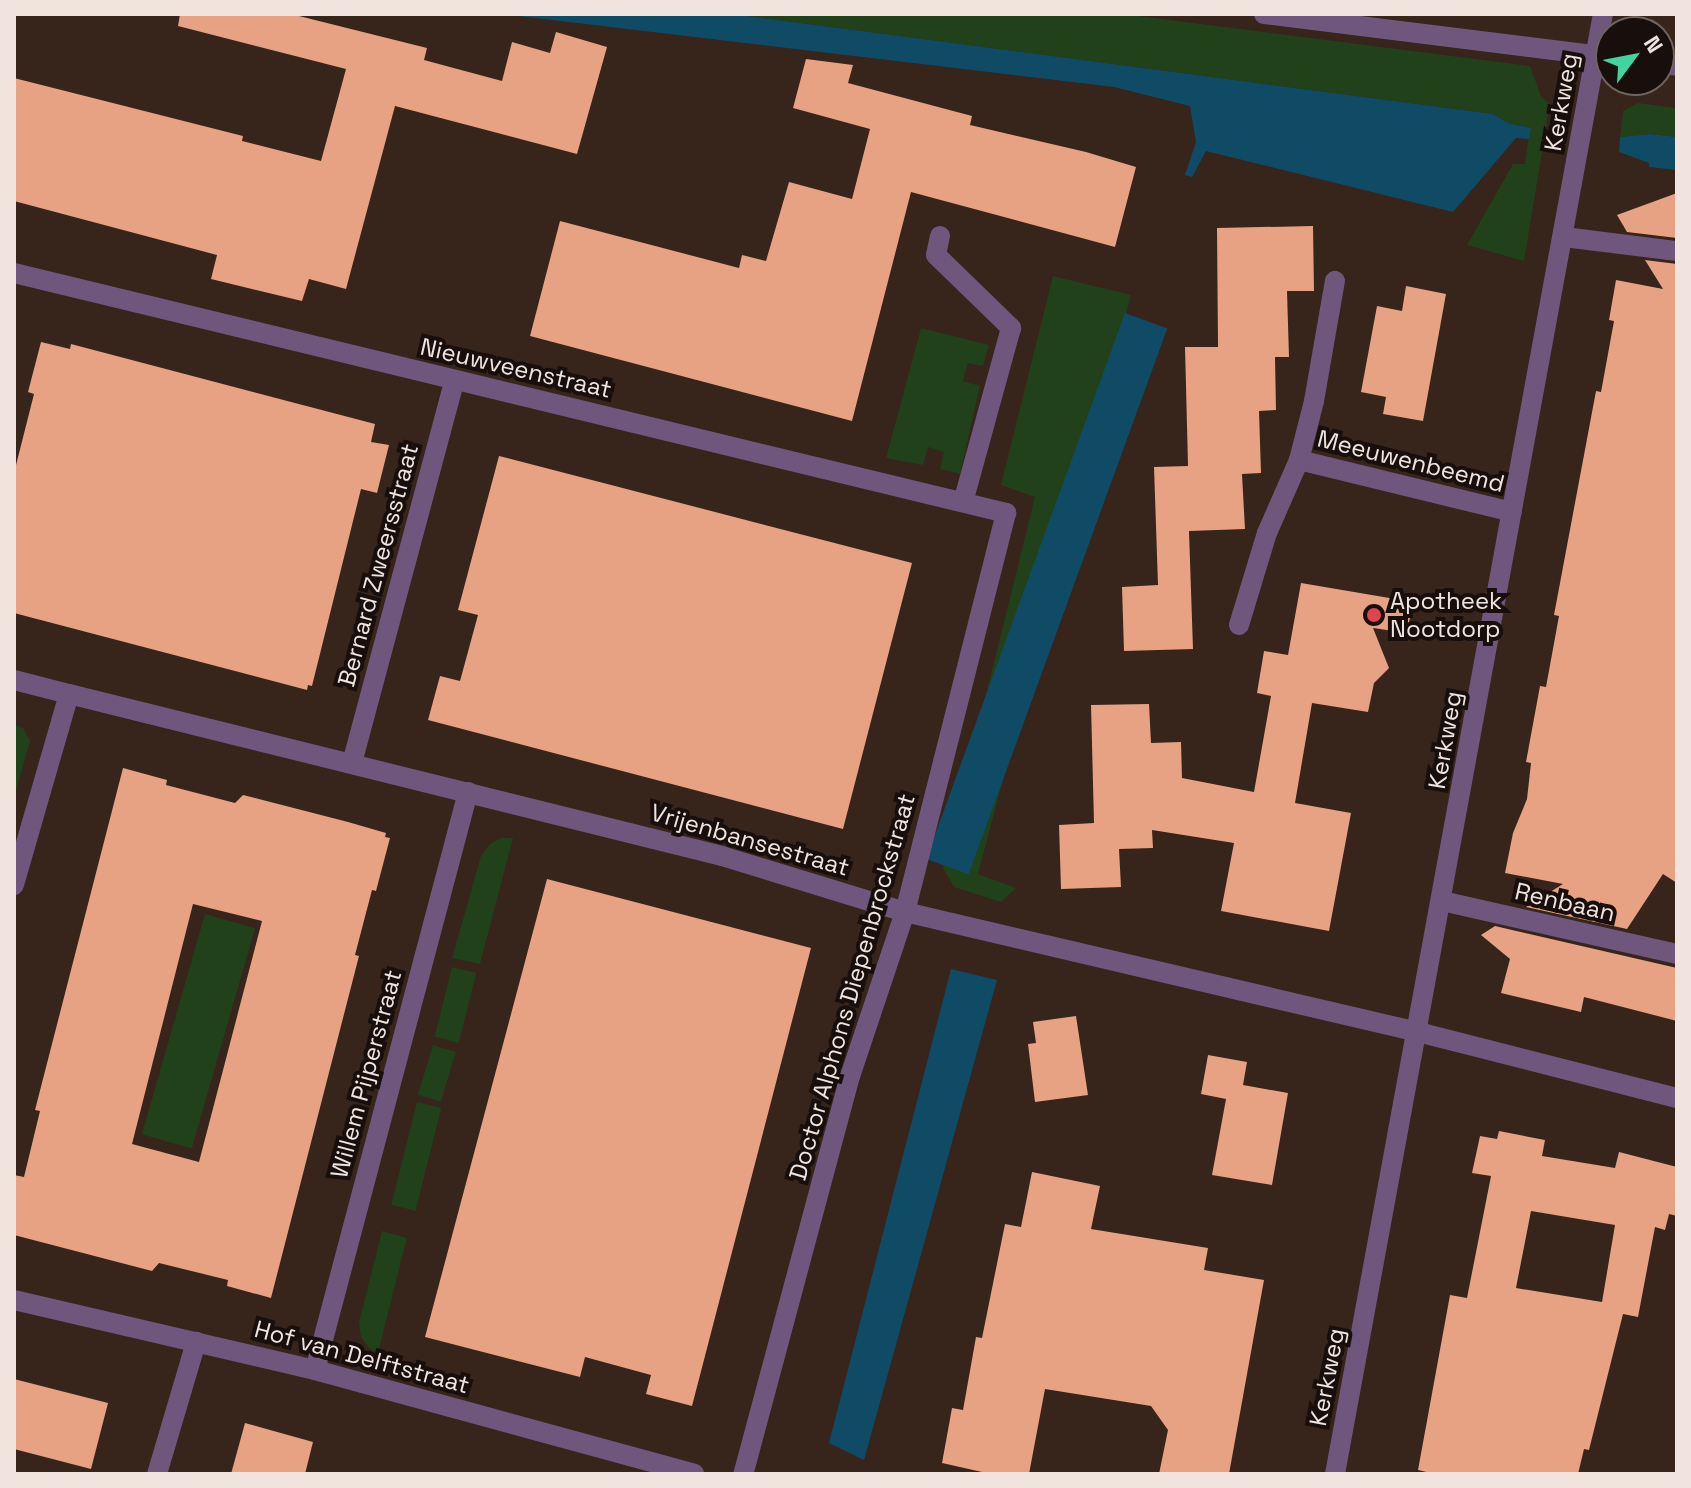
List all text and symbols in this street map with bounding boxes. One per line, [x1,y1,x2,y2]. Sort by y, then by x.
north arrow [1595,16,1675,96]
text: N [1638,31,1669,58]
street label: Kerkweg [1538,51,1584,153]
street label: Nieuwveenstraat [418,332,614,404]
street label: Meeuwenbeemd [1314,424,1508,498]
street label: Bernard Zweersstraat [332,440,424,690]
place label: Apotheek Nootdorp [1390,587,1502,643]
marker: Apotheek Nootdorp [1365,606,1383,624]
street label: Kerkweg [1422,689,1468,791]
street label: Doctor Alphons Diepenbrockstraat [783,790,921,1184]
street label: Vrijenbansestraat [647,798,853,882]
street label: Renbaan [1512,877,1618,927]
street label: Willem Pijperstraat [324,967,408,1181]
street label: Hof van Delftstraat [251,1314,473,1400]
street label: Kerkweg [1303,1326,1351,1428]

